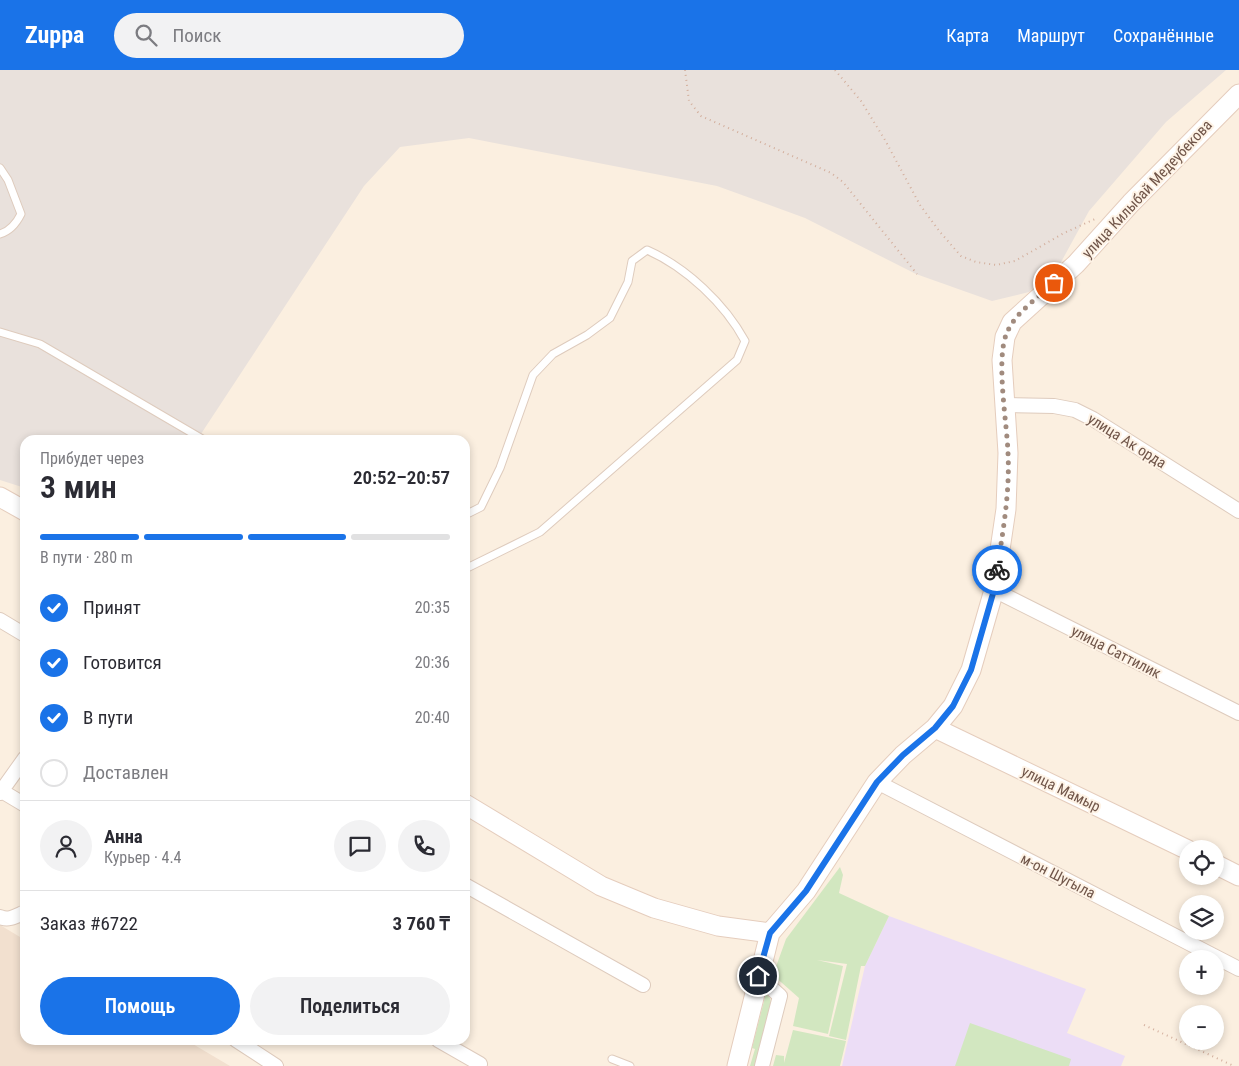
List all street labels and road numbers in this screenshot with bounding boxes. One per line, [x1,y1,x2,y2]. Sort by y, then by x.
street label: улица Килыбай Медеубекова [1078,116,1216,262]
street label: улица Ак орда [1084,410,1170,472]
street label: улица Саттилик [1068,622,1164,682]
street label: улица Мамыр [1019,762,1103,816]
street label: м-он Шугыла [1018,850,1098,902]

